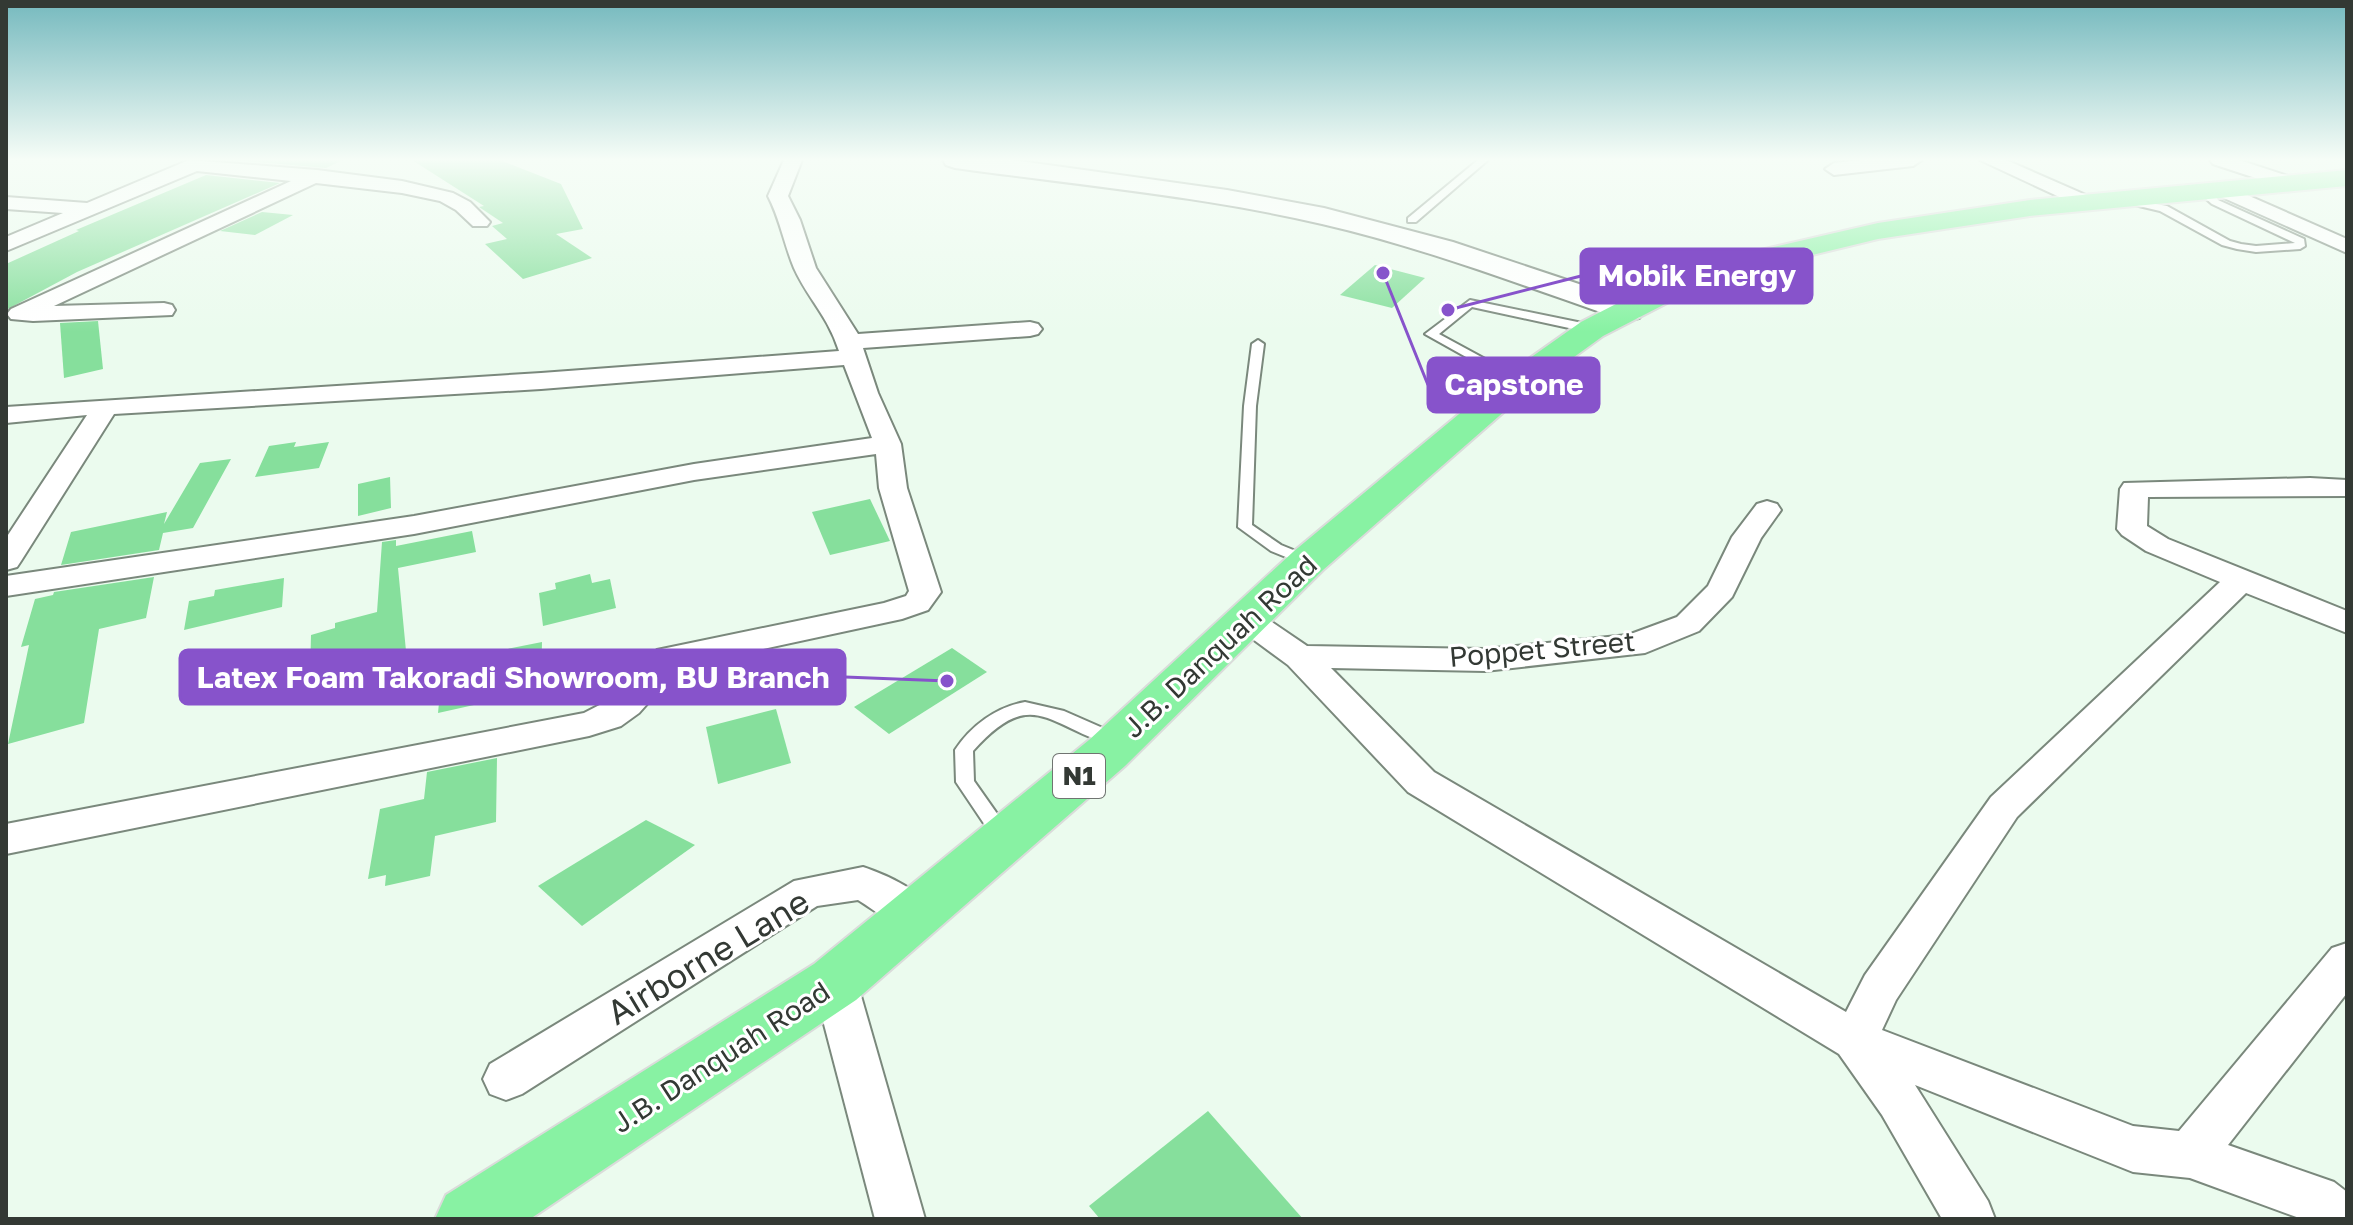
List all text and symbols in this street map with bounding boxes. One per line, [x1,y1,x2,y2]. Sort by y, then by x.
callout: Mobik Energy [1581,249,1812,303]
text: Mobik Energy [1598,257,1796,293]
callout: Capstone [1428,358,1599,412]
text: Capstone [1444,366,1584,402]
street label: J.B. Danquah Road [1116,547,1323,744]
street label: Poppet Street [1448,624,1636,673]
callout: Latex Foam Takoradi Showroom, BU Branch [180,650,845,704]
text: Latex Foam Takoradi Showroom, BU Branch [196,659,830,695]
road number: N1 [1053,754,1105,798]
street label: Airborne Lane [599,880,816,1032]
street label: J.B. Danquah Road [606,974,836,1139]

